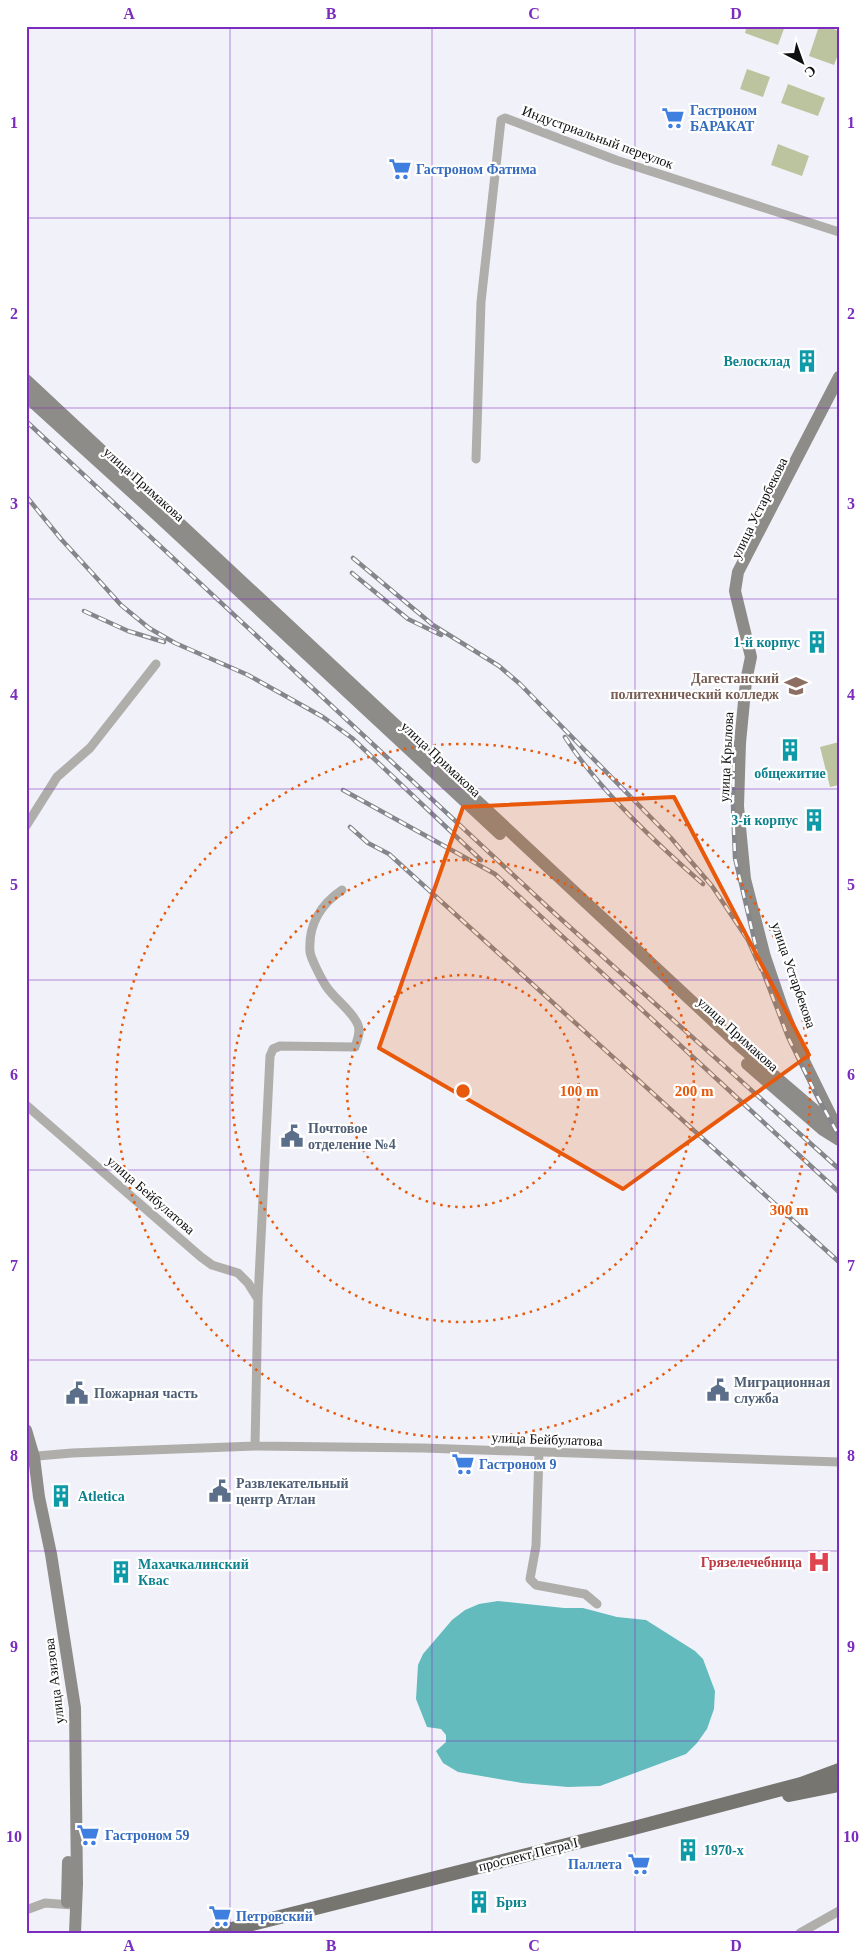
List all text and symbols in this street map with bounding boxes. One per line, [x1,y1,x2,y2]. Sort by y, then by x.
text: A [123,5,135,22]
text: B [326,5,337,22]
text: C [528,5,540,22]
text: D [730,5,742,22]
north arrow [778,38,828,88]
text: С [801,62,819,80]
street label: Индустриальный переулок [520,103,676,172]
place label: Гастроном БАРАКАТ [690,103,758,134]
supermarket icon: Гастроном БАРАКАТ [660,105,686,131]
text: 1 [10,114,18,131]
text: 1 [847,114,855,131]
supermarket icon: Гастроном Фатима [387,156,413,182]
place label: Гастроном Фатима [416,162,537,177]
text: 2 [10,305,18,322]
text: 2 [847,305,855,322]
building icon: Велосклад [794,348,820,374]
place label: Велосклад [723,354,790,369]
street label: улица Примакова [100,444,188,525]
street label: улица Устарбекова [728,454,791,561]
text: 3 [10,495,18,512]
text: 3 [847,495,855,512]
building icon: 1-й корпус [804,629,830,655]
place label: 1-й корпус [733,635,800,650]
place label: Дагестанский политехнический колледж [610,671,780,702]
school or university icon: Дагестанский политехнический колледж [783,673,809,699]
text: 4 [10,686,18,703]
text: 4 [847,686,855,703]
street label: улица Крылова [717,711,736,803]
street label: улица Примакова [398,719,484,801]
building icon: общежитие [777,737,803,763]
place label: общежитие [754,766,826,781]
building icon: 3-й корпус [801,807,827,833]
place label: 3-й корпус [731,813,798,828]
text: 5 [10,876,18,893]
text: 5 [847,876,855,893]
street label: улица Устарбекова [768,920,819,1031]
street label: улица Примакова [694,994,782,1075]
text: 6 [10,1066,18,1083]
text: 6 [847,1066,855,1083]
centre of rings [454,1082,472,1100]
text: 100 m [560,1083,599,1099]
text: 200 m [675,1083,714,1099]
place label: Почтовое отделение №4 [308,1121,396,1152]
public building icon: Почтовое отделение №4 [279,1123,305,1149]
street label: улица Бейбулатова [104,1153,198,1238]
text: 300 m [770,1202,809,1218]
text: 7 [10,1257,18,1274]
text: 7 [847,1257,855,1274]
place label: Миграционная служба [734,1375,831,1406]
public building icon: Миграционная служба [705,1377,731,1403]
public building icon: Пожарная часть [64,1380,90,1406]
place label: Пожарная часть [94,1386,199,1401]
street label: улица Бейбулатова [491,1430,604,1449]
text: 8 [10,1447,18,1464]
text: 8 [847,1447,855,1464]
supermarket icon: Гастроном 9 [450,1451,476,1477]
place label: Гастроном 9 [479,1457,557,1472]
place label: Развлекательный центр Атлан [236,1476,349,1507]
public building icon: Развлекательный центр Атлан [207,1478,233,1504]
building icon: Atletica [48,1483,74,1509]
place label: Atletica [78,1489,125,1504]
hospital icon: Грязелечебница [806,1549,832,1575]
place label: Грязелечебница [701,1555,802,1570]
place label: Махачкалинский Квас [138,1557,249,1588]
building icon: Махачкалинский Квас [108,1559,134,1585]
street label: улица Азизова [42,1636,67,1725]
text: 9 [10,1638,18,1655]
text: 9 [847,1638,855,1655]
supermarket icon: Гастроном 59 [75,1822,101,1848]
text: 10 [6,1828,22,1845]
place label: Гастроном 59 [105,1828,190,1843]
text: 10 [843,1828,859,1845]
street label: проспект Петра I [477,1835,580,1874]
building icon: 1970-х [675,1837,701,1863]
place label: 1970-х [704,1843,744,1858]
supermarket icon: Паллета [626,1851,652,1877]
place label: Паллета [568,1857,622,1872]
building icon: Бриз [466,1889,492,1915]
place label: Бриз [496,1895,527,1910]
supermarket icon: Петровский [207,1903,233,1929]
place label: Петровский [236,1909,313,1924]
text: A [123,1937,135,1954]
text: B [326,1937,337,1954]
text: C [528,1937,540,1954]
text: D [730,1937,742,1954]

